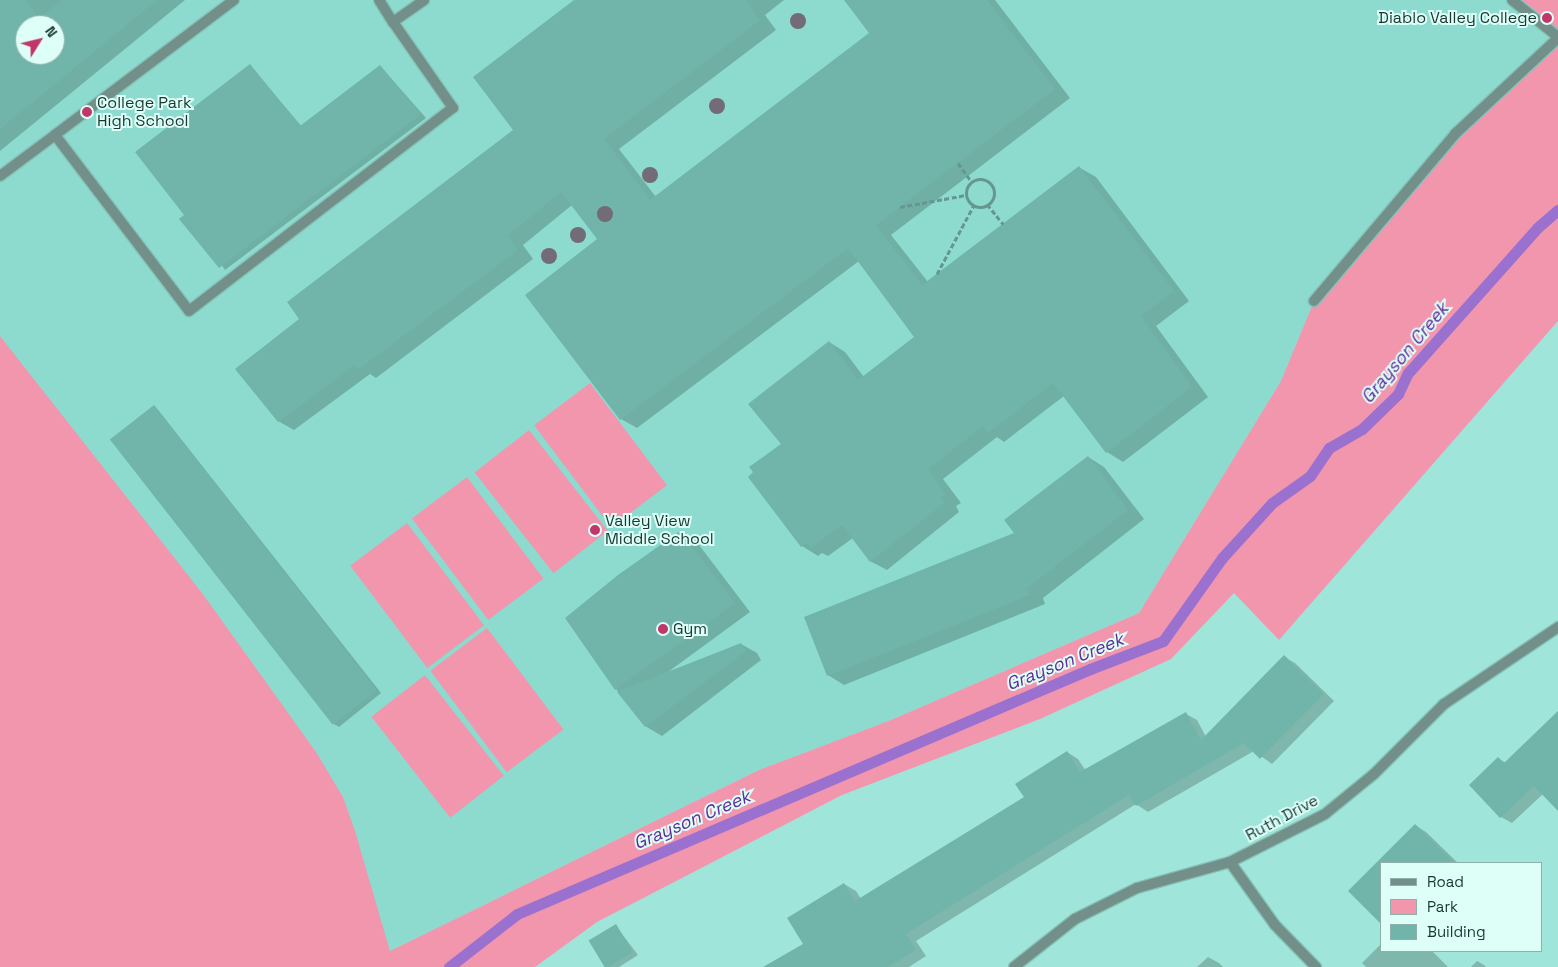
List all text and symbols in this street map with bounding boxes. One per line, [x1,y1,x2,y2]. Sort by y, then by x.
place label: Diablo Valley College [1378,8,1537,28]
marker: Diablo Valley College [1541,12,1553,24]
north arrow [15,15,65,65]
text: N [41,23,61,41]
place label: College Park High School [97,93,192,131]
marker: College Park High School [81,106,93,118]
water label: Grayson Creek [1357,298,1453,408]
place label: Valley View Middle School [605,511,714,549]
marker: Valley View Middle School [589,524,601,536]
place label: Gym [673,619,707,639]
marker: Gym [657,623,669,635]
water label: Grayson Creek [1003,629,1127,695]
water label: Grayson Creek [630,786,754,854]
street label: Ruth Drive [1242,791,1322,845]
legend [1380,862,1543,952]
text: Road [1427,872,1464,891]
text: Park [1427,897,1458,916]
text: Building [1427,922,1486,941]

